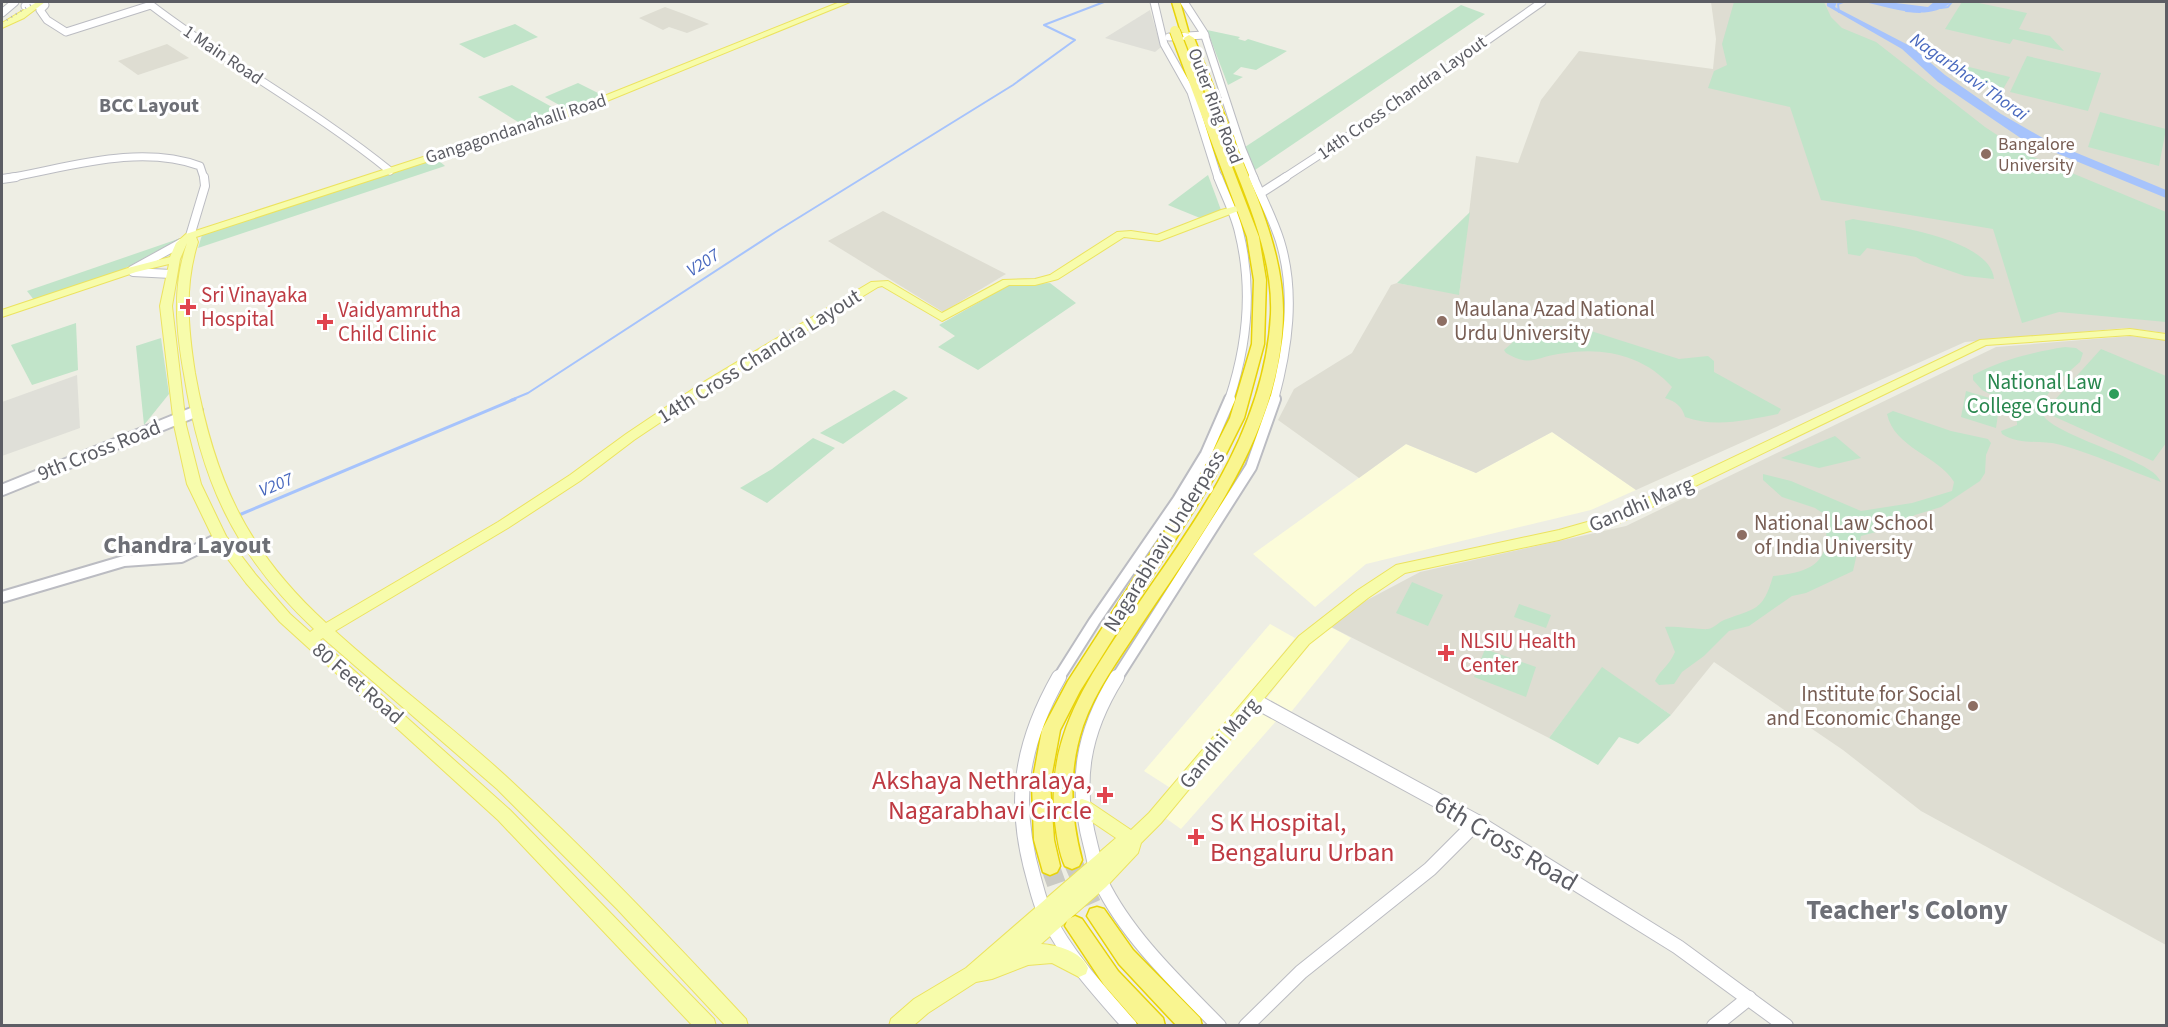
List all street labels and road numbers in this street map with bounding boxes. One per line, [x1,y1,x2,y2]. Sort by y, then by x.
street label: 1 Main Road [178,19,268,91]
street label: 14th Cross Chandra Layout [1312,30,1492,166]
street label: Outer Ring Road [1181,44,1249,168]
street label: Gangagondanahalli Road [422,88,610,170]
street label: 14th Cross Chandra Layout [651,281,867,431]
street label: 9th Cross Road [33,412,165,488]
street label: Nagarabhavi Underpass [1096,444,1232,638]
street label: Gandhi Marg [1584,468,1698,539]
street label: 80 Feet Road [306,635,410,731]
street label: Gandhi Marg [1172,691,1266,795]
street label: 6th Cross Road [1427,786,1585,900]

